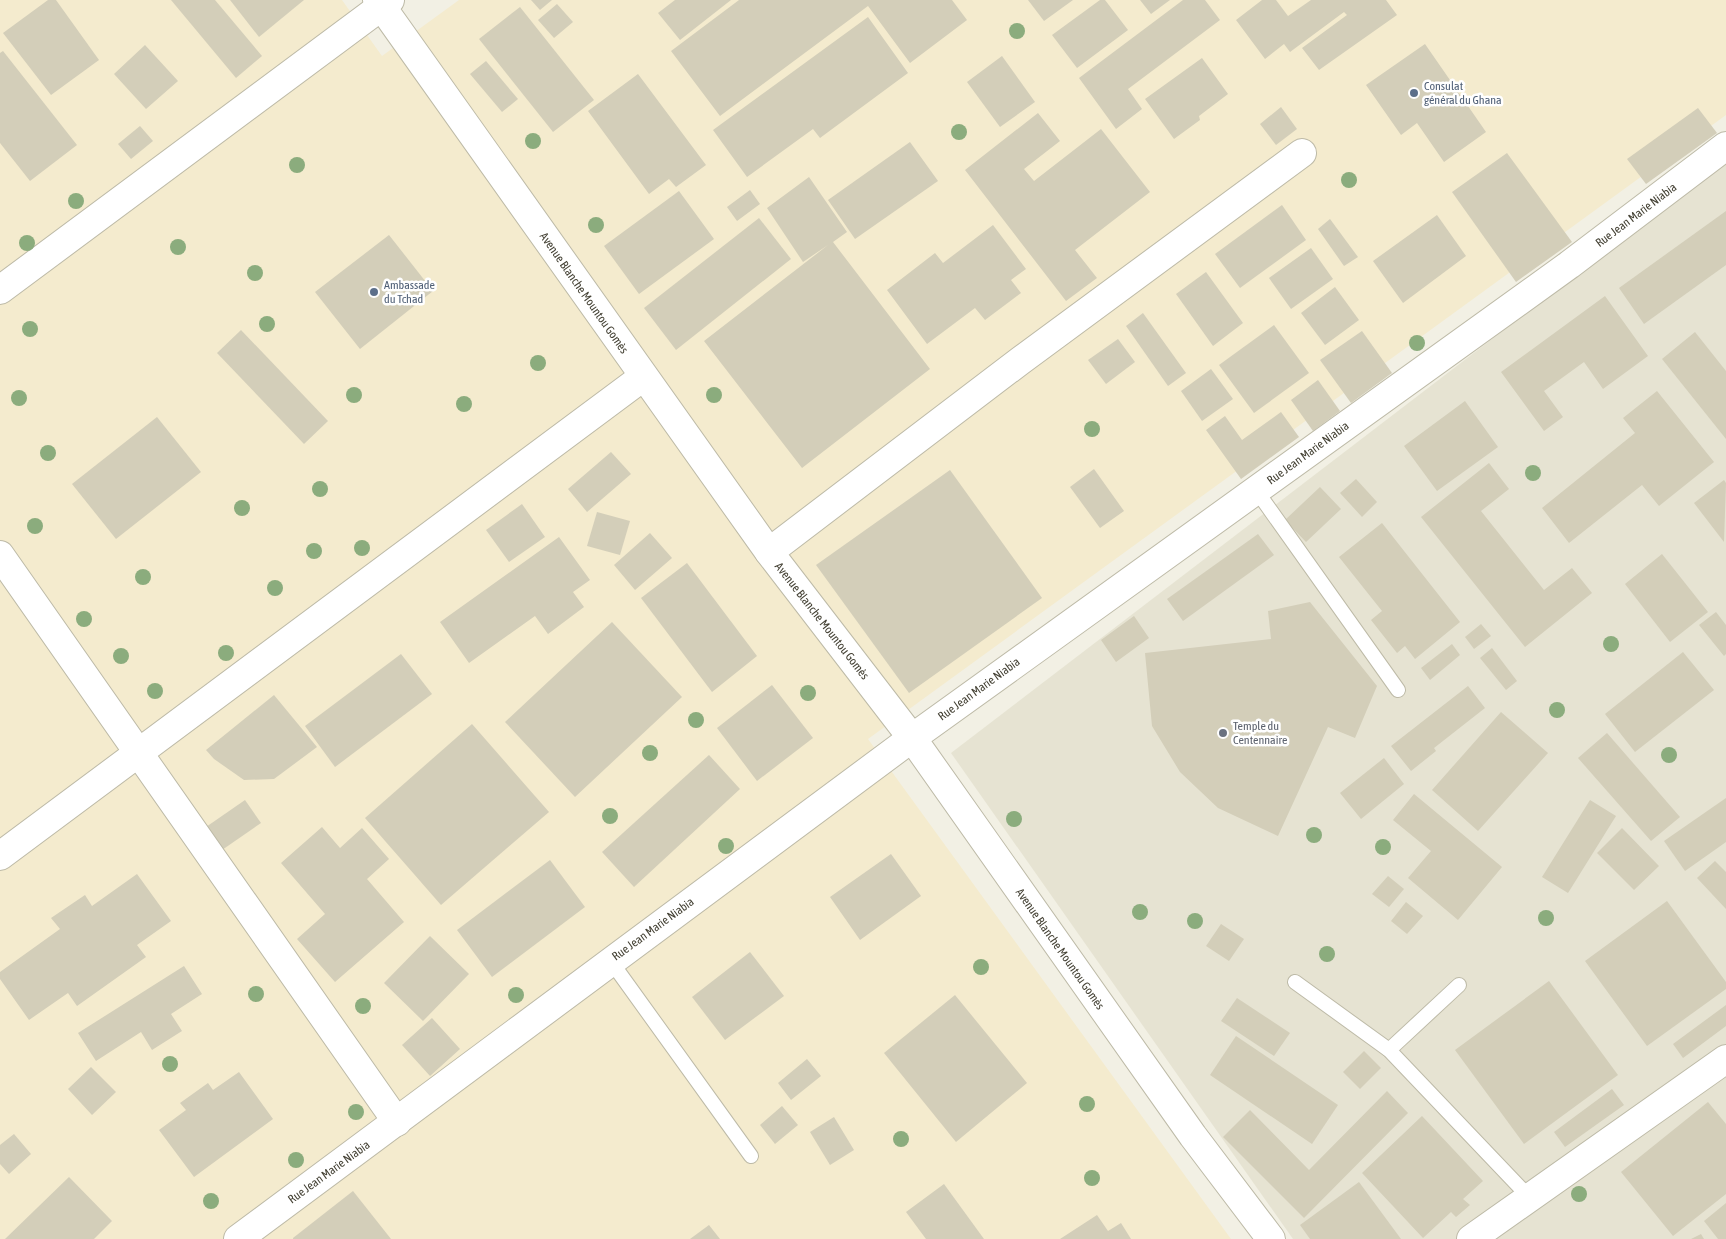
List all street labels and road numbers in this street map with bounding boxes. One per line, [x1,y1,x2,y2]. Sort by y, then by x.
street label: Rue Jean Marie Niabia [1593,180,1679,250]
street label: Avenue Blanche Mountou Gomès [537,230,631,356]
street label: Rue Jean Marie Niabia [1264,419,1352,487]
street label: Avenue Blanche Mountou Gomès [772,560,872,682]
street label: Rue Jean Marie Niabia [935,655,1023,723]
street label: Avenue Blanche Mountou Gomès [1013,886,1107,1012]
street label: Rue Jean Marie Niabia [609,895,697,963]
street label: Rue Jean Marie Niabia [285,1138,373,1206]

